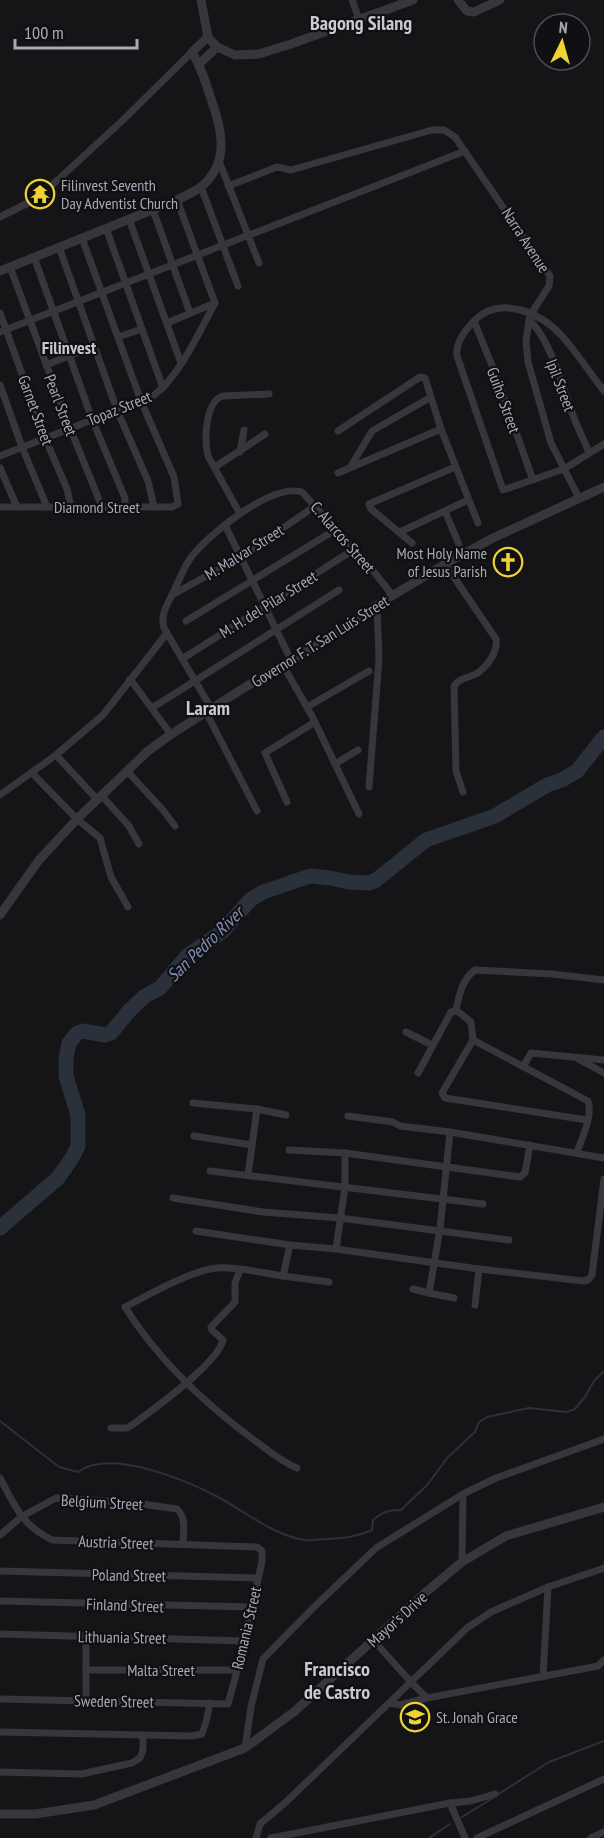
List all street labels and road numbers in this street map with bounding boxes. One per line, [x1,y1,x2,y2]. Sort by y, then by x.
street label: Narra Avenue [498,204,554,276]
street label: Ipil Street [542,356,580,415]
street label: Guiho Street [483,364,525,436]
street label: Pearl Street [40,371,82,439]
street label: Garnet Street [14,372,58,448]
street label: Topaz Street [84,386,155,430]
street label: Diamond Street [54,497,141,517]
street label: C. Alarcos Street [306,497,380,577]
street label: M. Malvar Street [201,520,288,584]
street label: M. H. del Pilar Street [215,566,321,642]
street label: Governor F. T. San Luis Street [248,590,393,691]
street label: Belgium Street [60,1490,144,1514]
street label: Austria Street [78,1531,154,1553]
street label: Poland Street [92,1564,167,1586]
street label: Romania Street [227,1584,265,1671]
street label: Mayor's Drive [363,1587,431,1651]
street label: Finland Street [86,1594,165,1616]
street label: Lithuania Street [78,1626,167,1648]
street label: Malta Street [127,1660,195,1680]
street label: Sweden Street [74,1690,155,1712]

